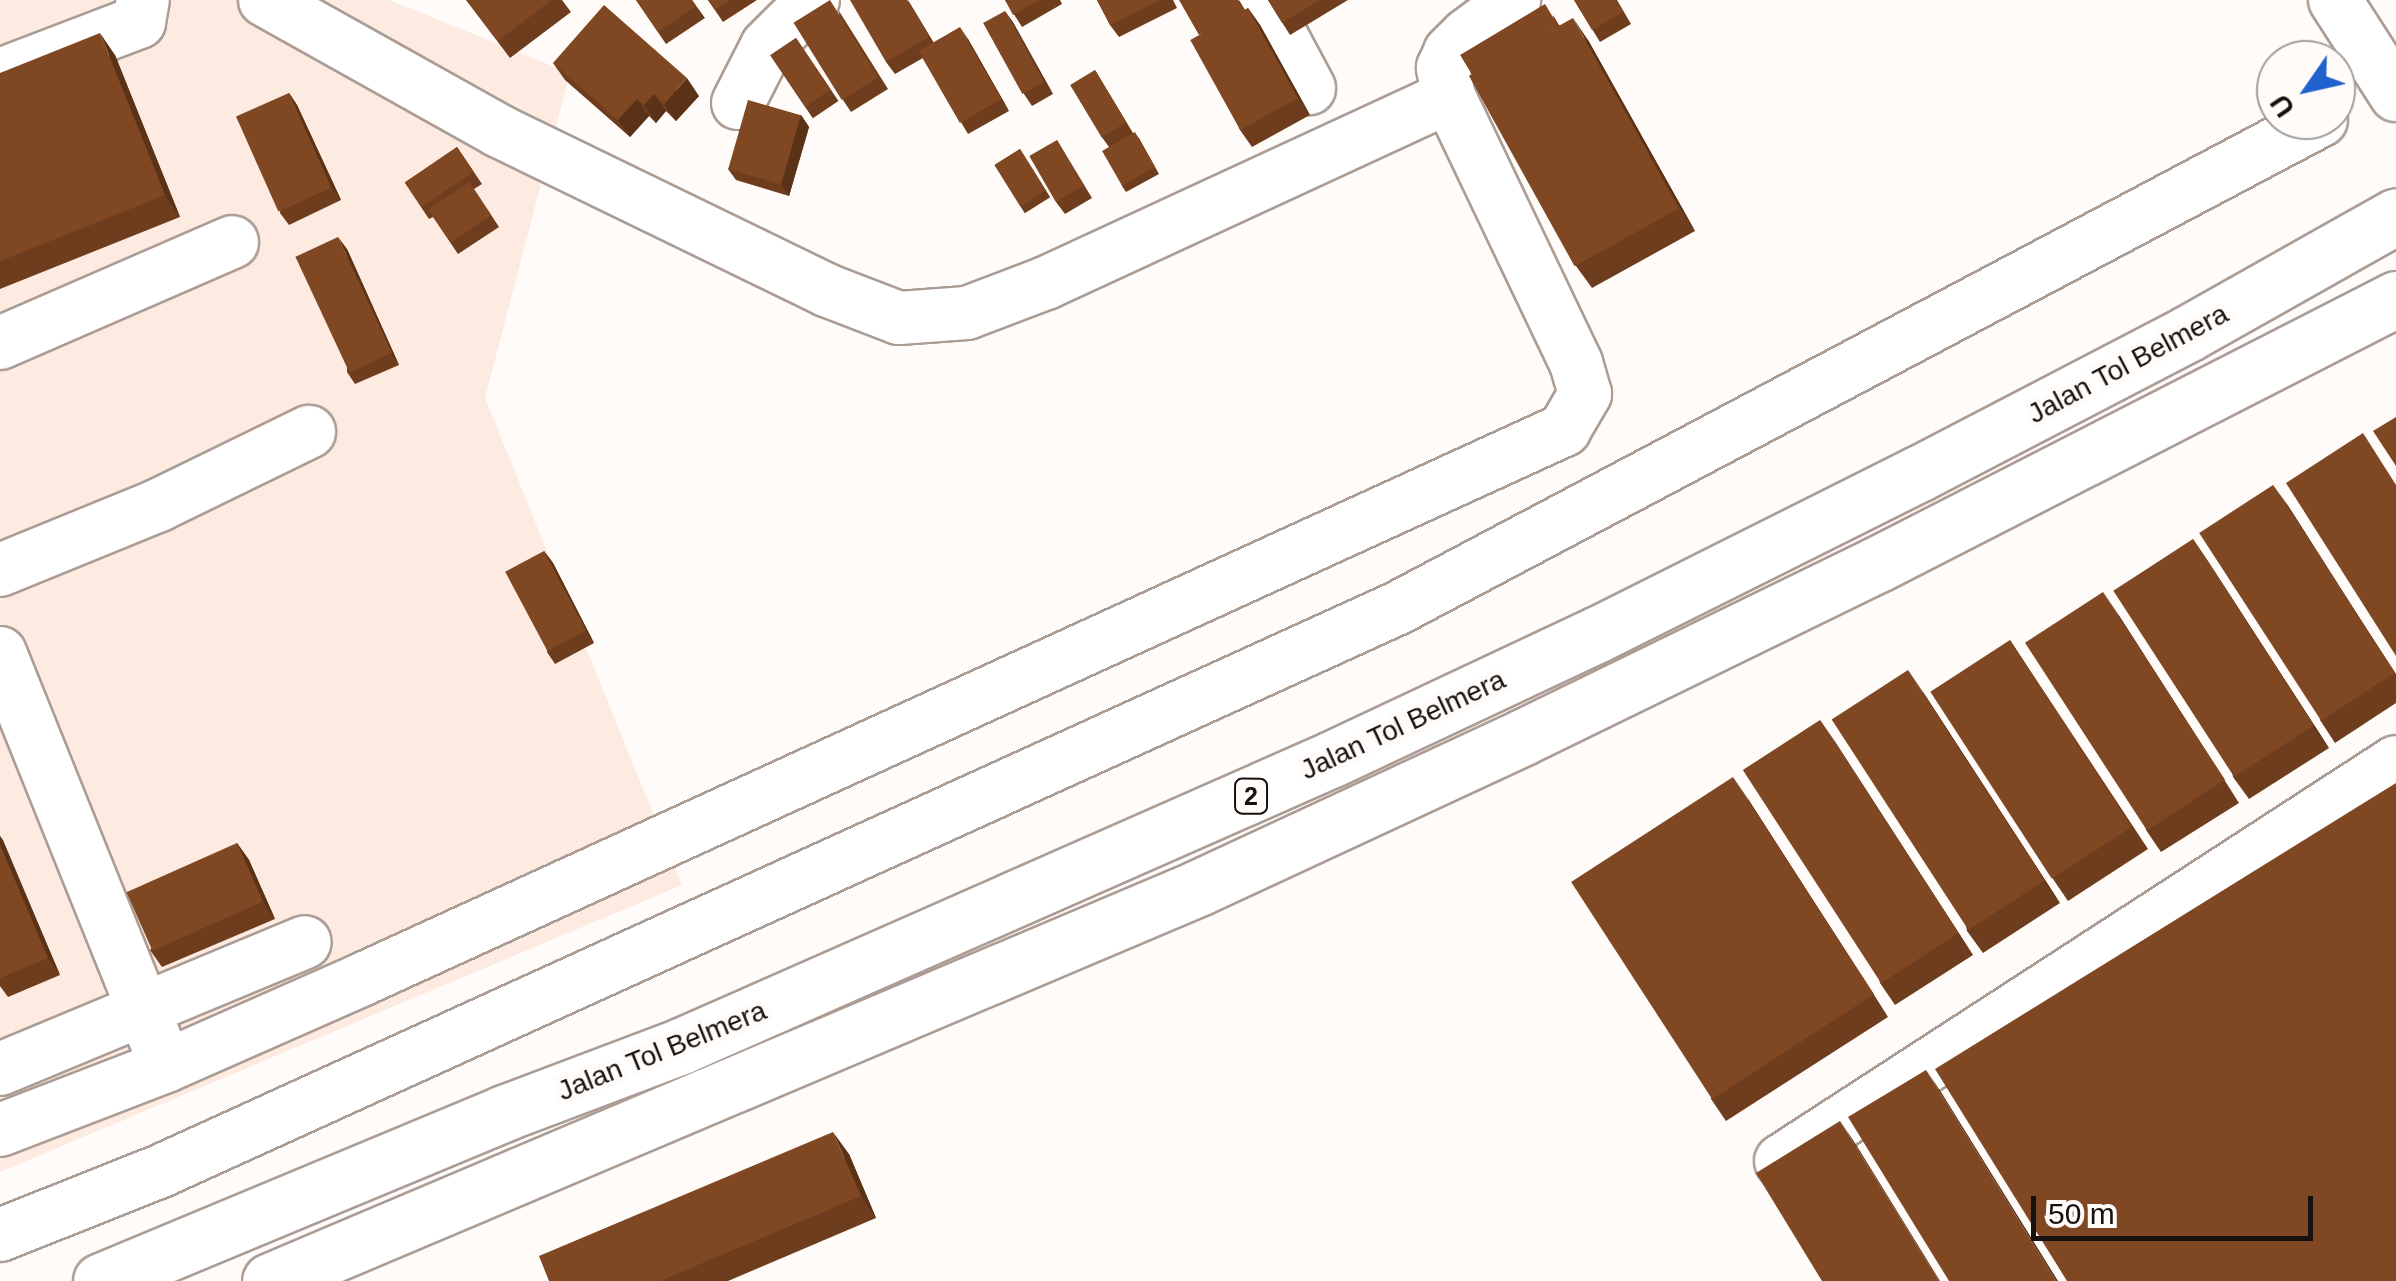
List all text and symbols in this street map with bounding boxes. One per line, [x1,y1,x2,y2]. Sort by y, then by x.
north arrow [2256,40,2356,140]
text: U [2264,89,2301,123]
street label: Jalan Tol Belmera [2022,297,2234,431]
street label: Jalan Tol Belmera [1295,663,1511,787]
road number: 2 [1234,776,1268,816]
street label: Jalan Tol Belmera [553,994,771,1108]
scale bar [2036,1176,2318,1238]
text: 50 m [2048,1197,2115,1230]

